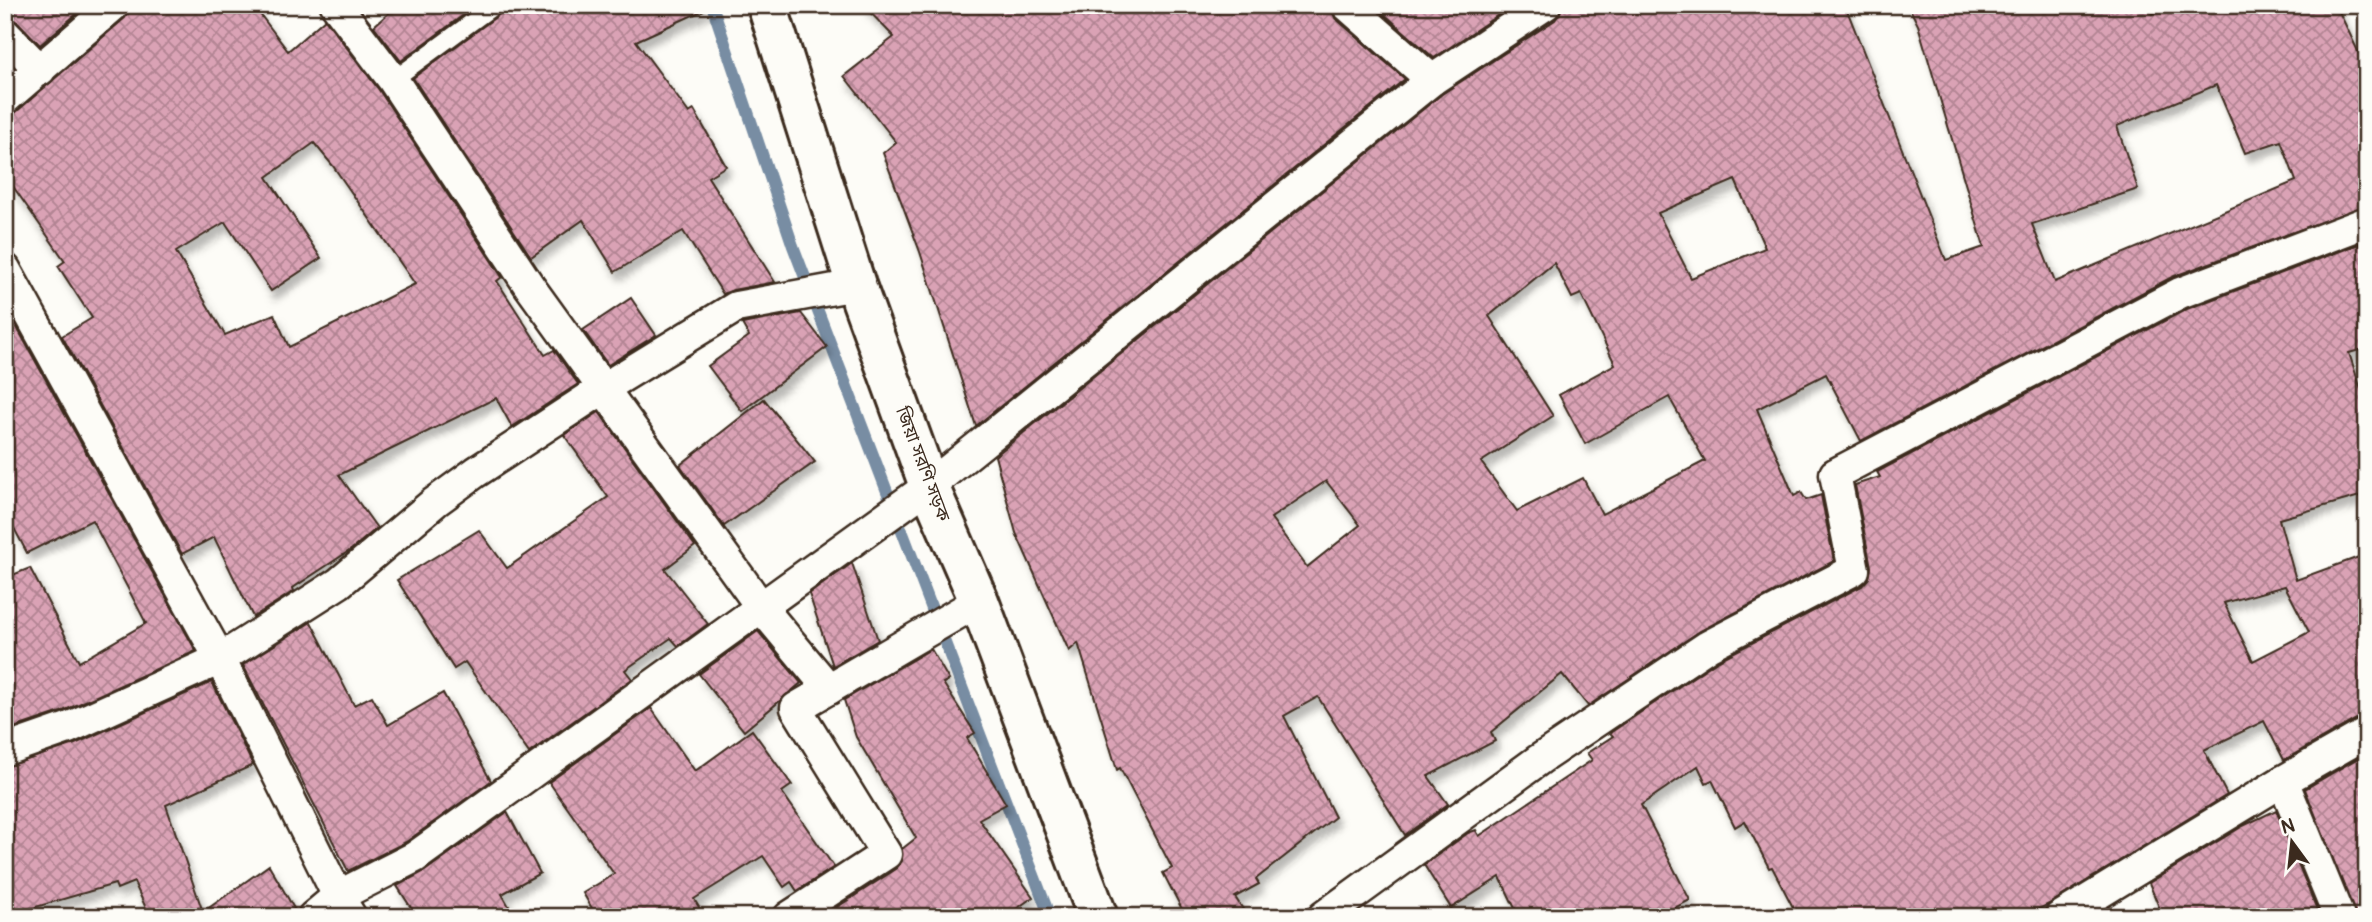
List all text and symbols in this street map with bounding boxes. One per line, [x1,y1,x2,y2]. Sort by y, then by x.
street label: জিয়া সরণি সড়ক [890,403,955,525]
north arrow [2256,806,2326,876]
text: N [2279,813,2297,840]

